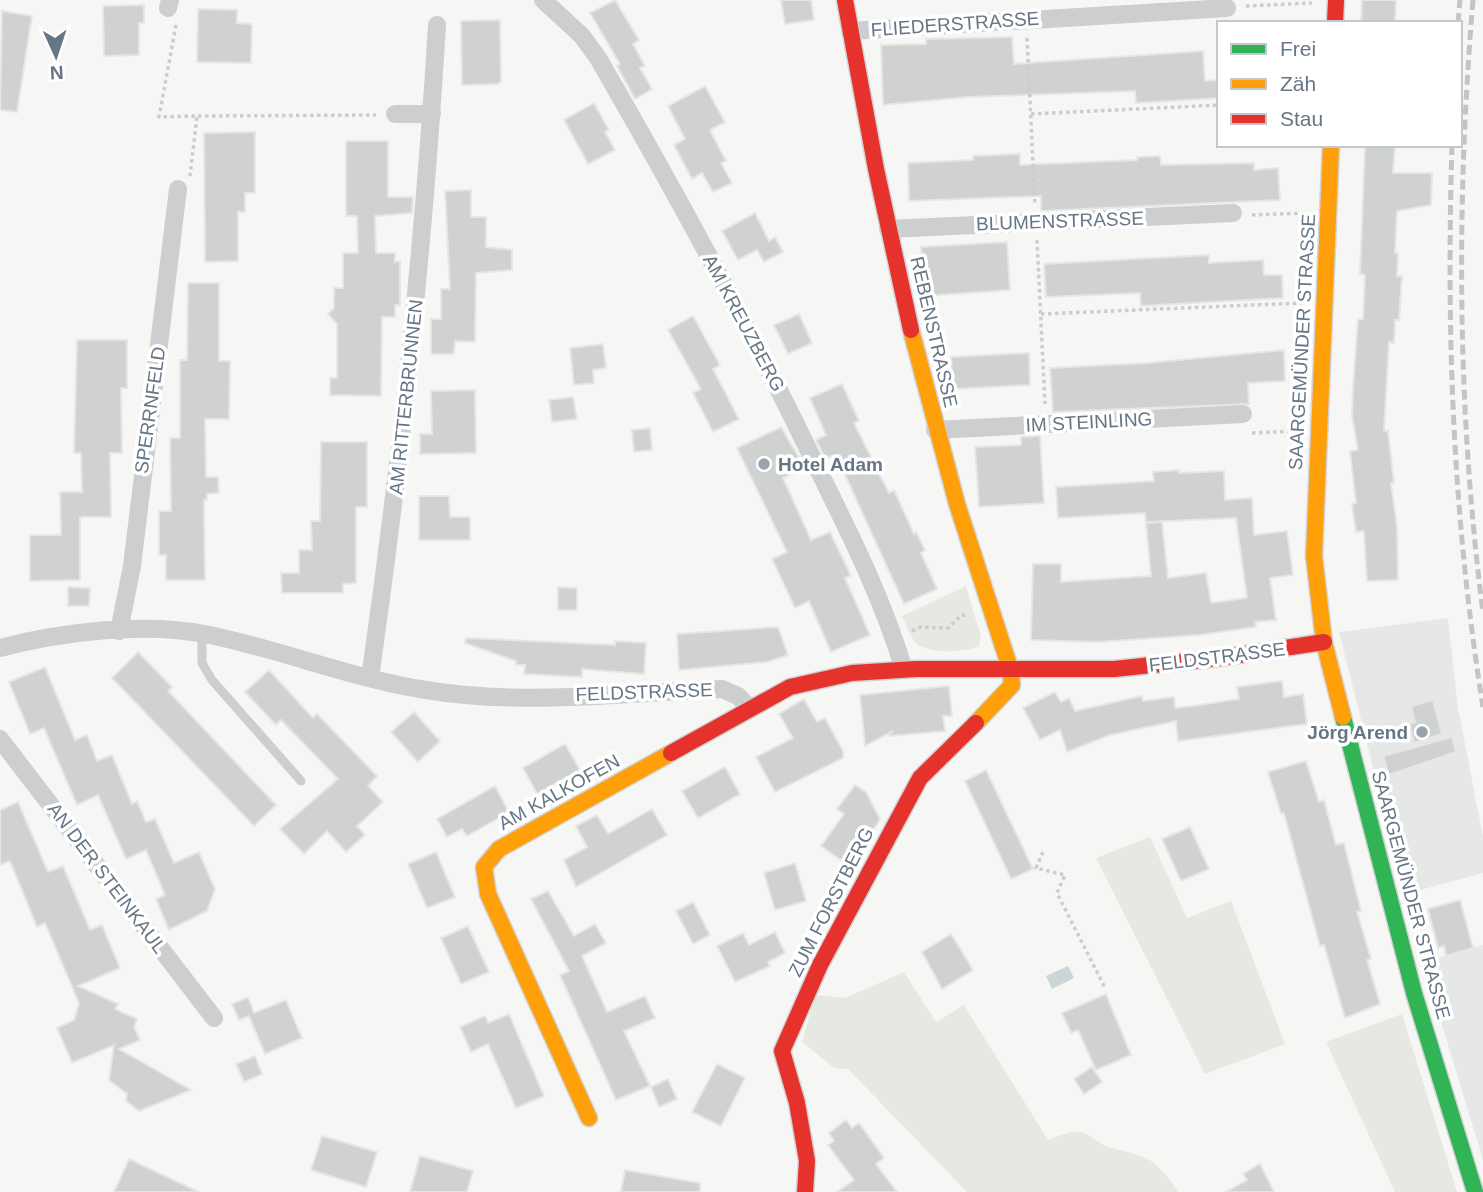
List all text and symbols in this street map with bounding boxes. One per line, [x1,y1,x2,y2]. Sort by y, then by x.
street label: FLIEDERSTRASSE [870,8,1040,40]
north arrow [21,21,91,91]
legend [1217,21,1462,147]
text: Frei [1280,37,1316,60]
text: N [49,62,64,83]
text: Zäh [1280,72,1316,95]
text: Stau [1280,107,1323,130]
street label: BLUMENSTRASSE [976,208,1144,234]
street label: SAARGEMÜNDER STRASSE [1285,213,1319,471]
street label: AM KREUZBERG [699,251,789,395]
street label: REBENSTRASSE [906,255,962,409]
street label: AM RITTERBRUNNEN [385,298,427,496]
street label: SPERRNFELD [131,345,169,475]
street label: IM STEINLING [1025,408,1153,436]
place label: Hotel Adam [778,454,883,475]
marker: Hotel Adam [756,456,772,472]
street label: FELDSTRASSE [1148,638,1286,676]
street label: FELDSTRASSE [575,679,713,705]
place label: Jörg Arend [1307,722,1408,743]
marker: Jörg Arend [1414,724,1430,740]
street label: AM KALKOFEN [495,750,623,834]
street label: SAARGEMÜNDER STRASSE [1368,768,1454,1022]
street label: AN DER STEINKAUL [44,799,170,957]
street label: ZUM FORSTBERG [784,824,878,980]

